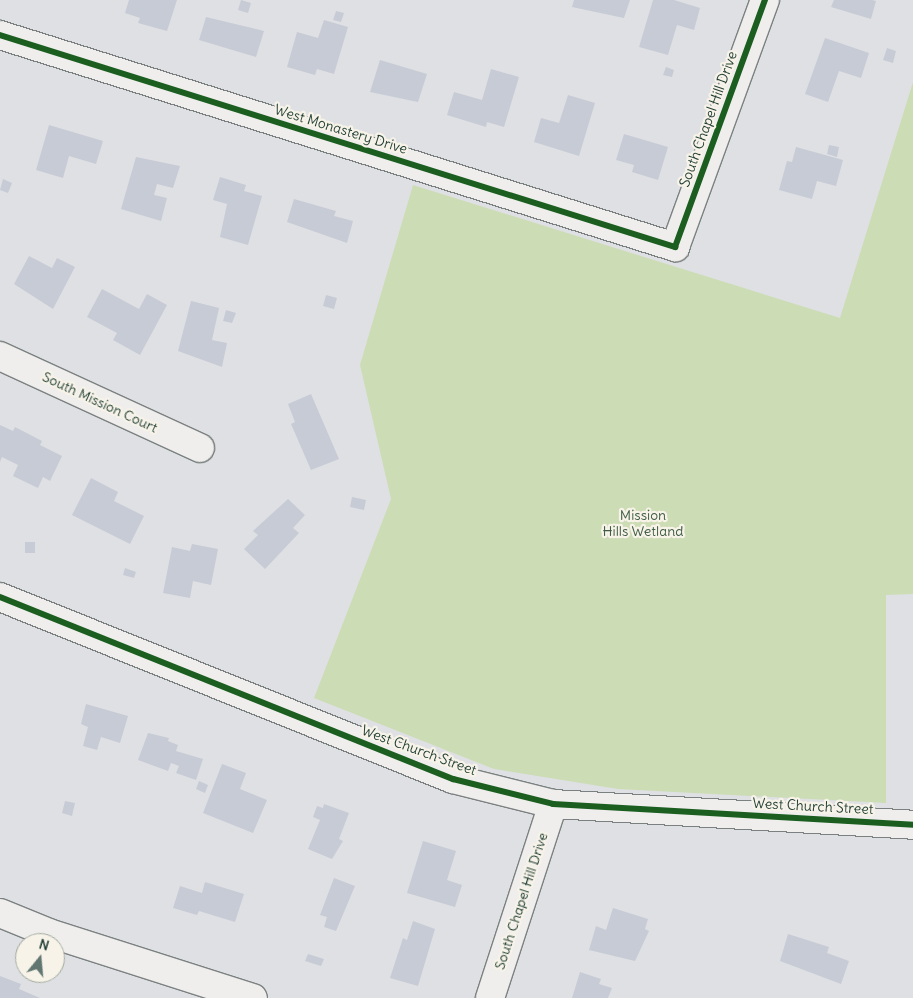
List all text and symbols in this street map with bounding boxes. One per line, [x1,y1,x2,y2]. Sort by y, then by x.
street label: South Chapel Hill Drive [676,49,740,189]
street label: West Monastery Drive [273,101,409,157]
street label: South Mission Court [40,368,160,436]
park label: Mission Hills Wetland [602,507,684,540]
street label: West Church Street [359,721,479,779]
street label: West Church Street [752,794,874,818]
street label: South Chapel Hill Drive [491,830,551,972]
north arrow [15,933,65,983]
text: N [37,935,51,955]

